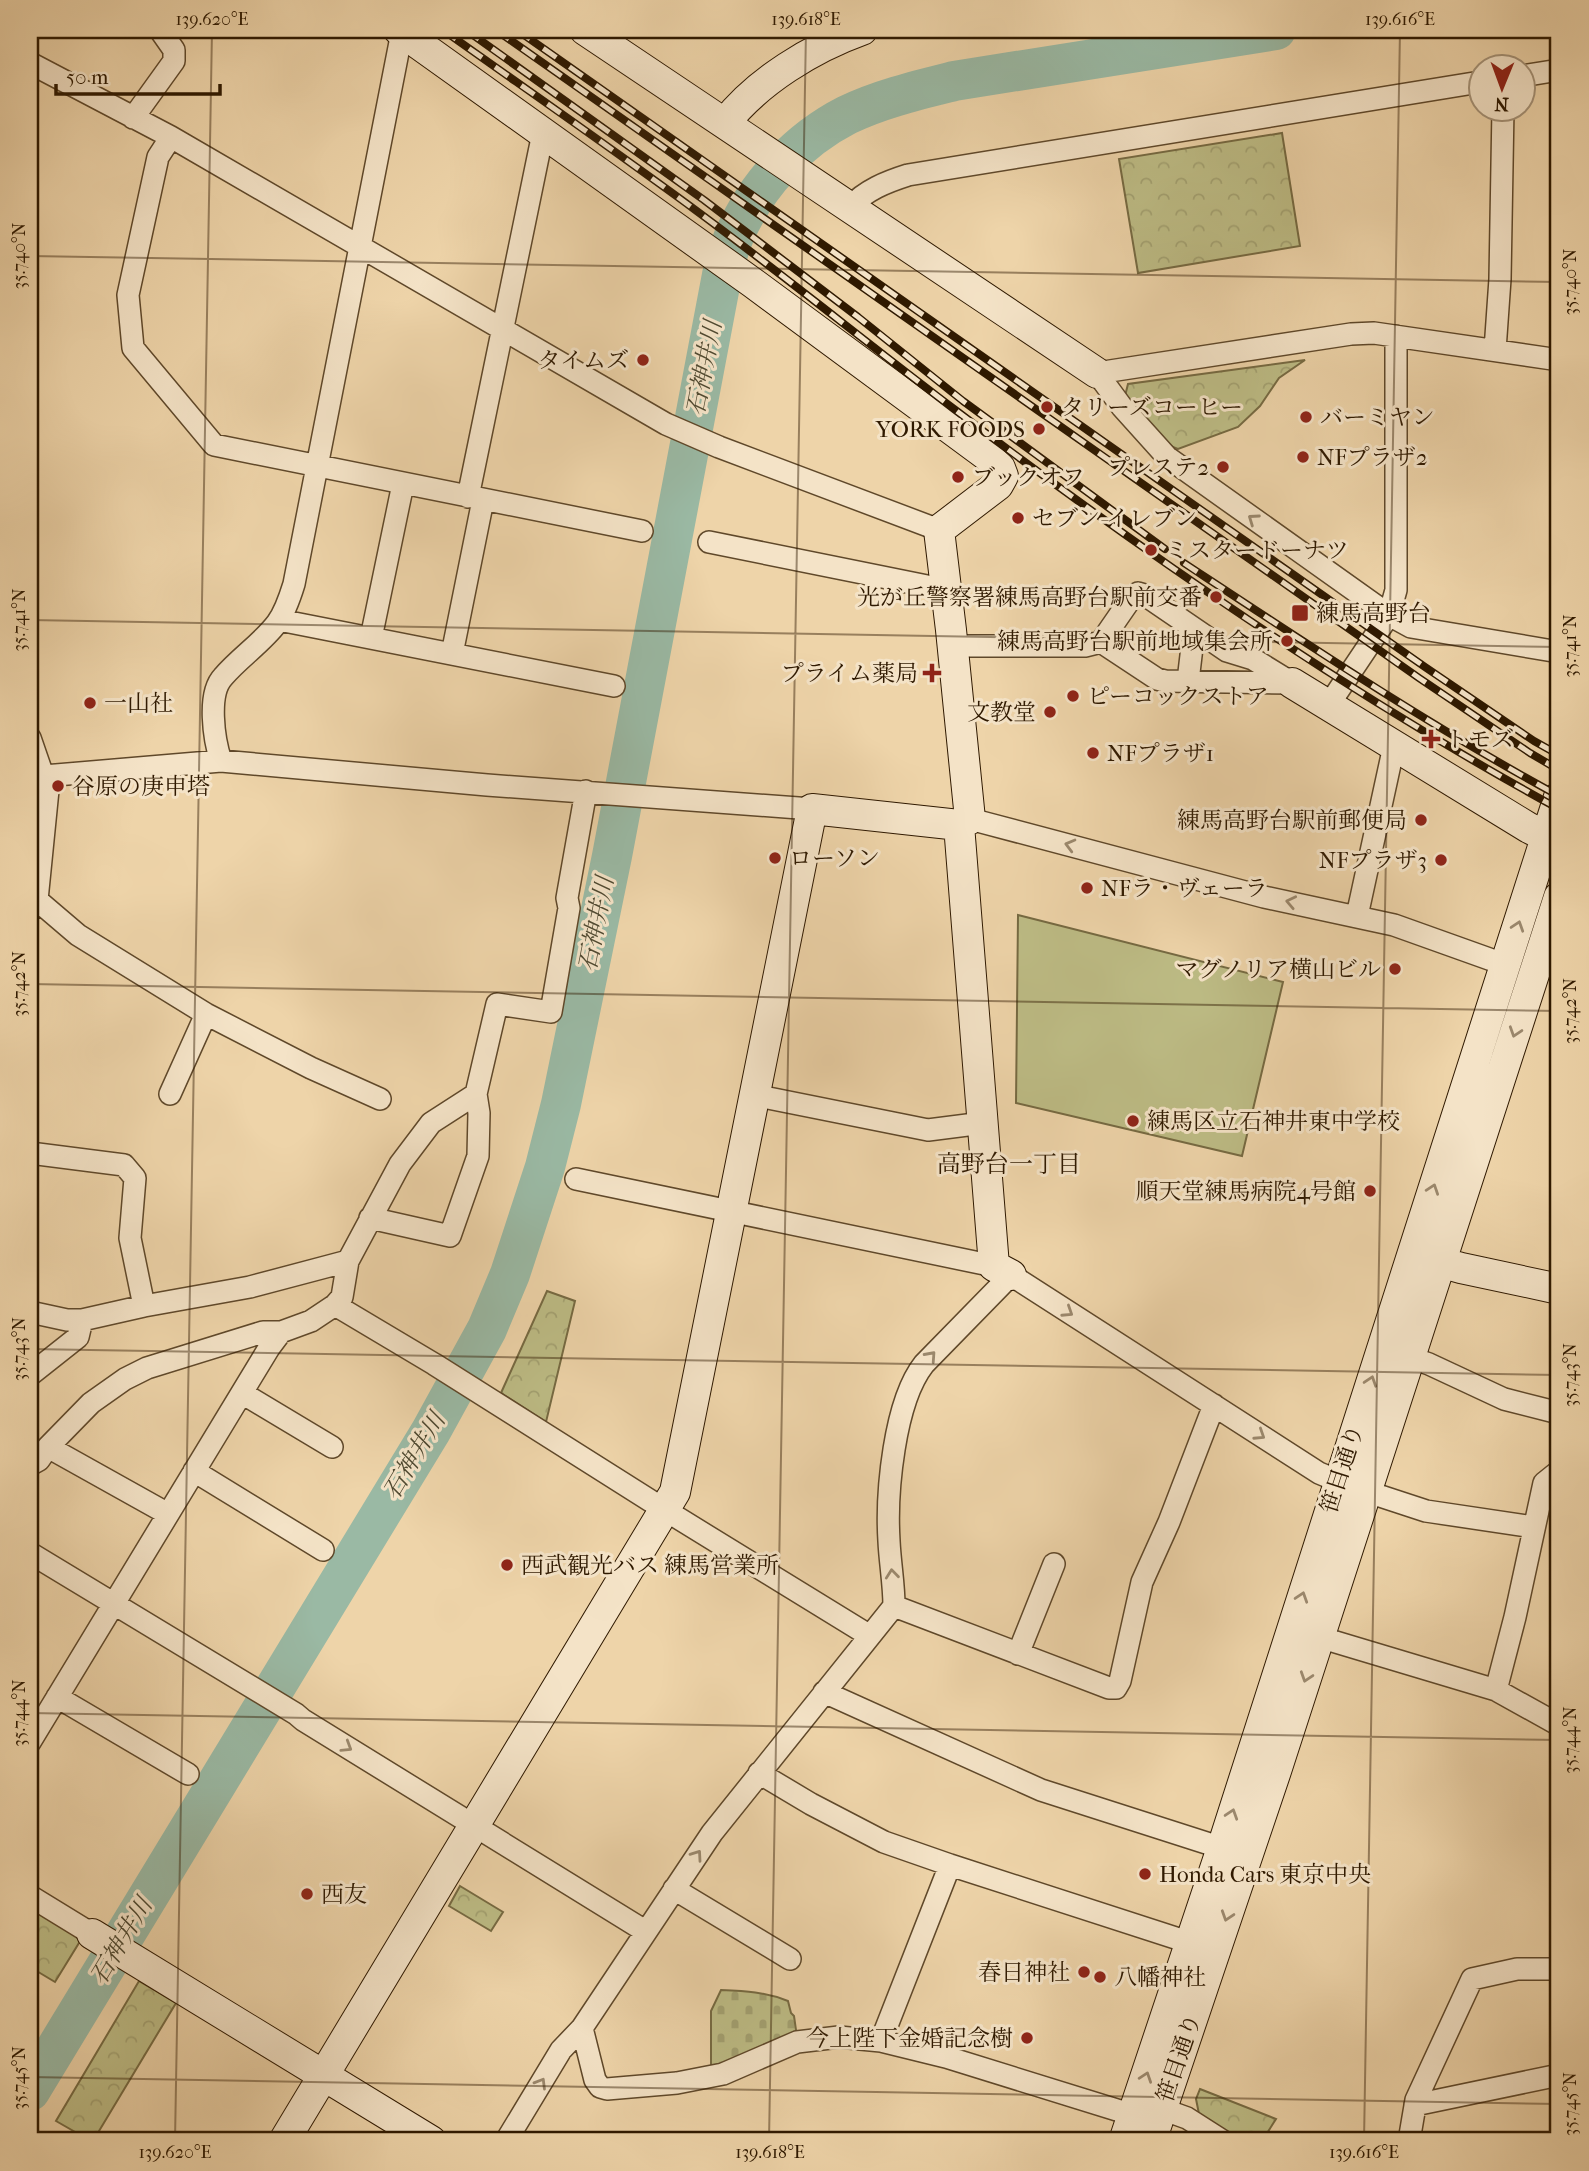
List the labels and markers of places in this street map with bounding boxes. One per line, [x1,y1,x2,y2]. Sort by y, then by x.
place label: タイムズ [537,347,629,374]
marker: タイムズ [635,352,651,368]
place label: タリーズコーヒー [1061,394,1243,421]
marker: タリーズコーヒー [1039,399,1055,415]
place label: バーミヤン [1320,404,1435,431]
marker: バーミヤン [1298,409,1314,425]
place label: YORK FOODS [875,416,1025,443]
marker: YORK FOODS [1031,421,1047,437]
place label: NFプラザ2 [1317,444,1428,471]
marker: NFプラザ2 [1295,449,1311,465]
place label: プレステ2 [1107,454,1209,481]
marker: プレステ2 [1215,459,1231,475]
place label: ブックオフ [972,464,1085,491]
marker: ブックオフ [950,469,966,485]
place label: セブン-イレブン [1032,505,1197,532]
marker: セブン-イレブン [1010,510,1026,526]
place label: ミスタードーナツ [1165,537,1349,564]
marker: ミスタードーナツ [1143,542,1159,558]
place label: 光が丘警察署練馬高野台駅前交番 [857,584,1202,611]
marker: 光が丘警察署練馬高野台駅前交番 [1208,589,1224,605]
place label: 練馬高野台 [1316,600,1431,627]
marker: 練馬高野台 [1290,603,1310,623]
place label: 練馬高野台駅前地域集会所 [997,628,1273,655]
marker: 練馬高野台駅前地域集会所 [1279,633,1295,649]
place label: プライム薬局 [781,660,918,687]
marker: プライム薬局 [924,665,940,681]
place label: ピーコックストア [1087,683,1269,710]
marker: ピーコックストア [1065,688,1081,704]
place label: 一山社 [104,690,173,717]
marker: 一山社 [82,695,98,711]
place label: 文教堂 [967,699,1036,726]
marker: 文教堂 [1042,704,1058,720]
place label: トモズ [1445,726,1514,753]
marker: トモズ [1423,731,1439,747]
place label: NFプラザ1 [1107,740,1214,767]
marker: NFプラザ1 [1085,745,1101,761]
place label: 谷原の庚申塔 [72,773,210,800]
marker: 谷原の庚申塔 [50,778,66,794]
place label: 練馬高野台駅前郵便局 [1177,807,1407,834]
marker: 練馬高野台駅前郵便局 [1413,812,1429,828]
place label: ローソン [789,845,880,872]
place label: NFプラザ3 [1319,847,1427,874]
marker: ローソン [767,850,783,866]
marker: NFプラザ3 [1433,852,1449,868]
place label: NFラ・ヴェーラ [1101,875,1268,902]
marker: NFラ・ヴェーラ [1079,880,1095,896]
place label: マグノリア横山ビル [1175,956,1381,983]
marker: マグノリア横山ビル [1387,961,1403,977]
place label: 練馬区立石神井東中学校 [1147,1108,1400,1135]
marker: 練馬区立石神井東中学校 [1125,1113,1141,1129]
place label: 順天堂練馬病院4号館 [1135,1178,1356,1205]
marker: 順天堂練馬病院4号館 [1362,1183,1378,1199]
place label: 西武観光バス 練馬営業所 [521,1552,779,1579]
marker: 西武観光バス 練馬営業所 [499,1557,515,1573]
place label: Honda Cars 東京中央 [1159,1861,1371,1888]
marker: Honda Cars 東京中央 [1137,1866,1153,1882]
place label: 西友 [321,1881,367,1908]
marker: 西友 [299,1886,315,1902]
place label: 春日神社 [978,1959,1070,1986]
marker: 春日神社 [1076,1964,1092,1980]
place label: 八幡神社 [1114,1964,1206,1991]
marker: 八幡神社 [1092,1969,1108,1985]
place label: 今上陛下金婚記念樹 [806,2025,1013,2052]
marker: 今上陛下金婚記念樹 [1019,2030,1035,2046]

